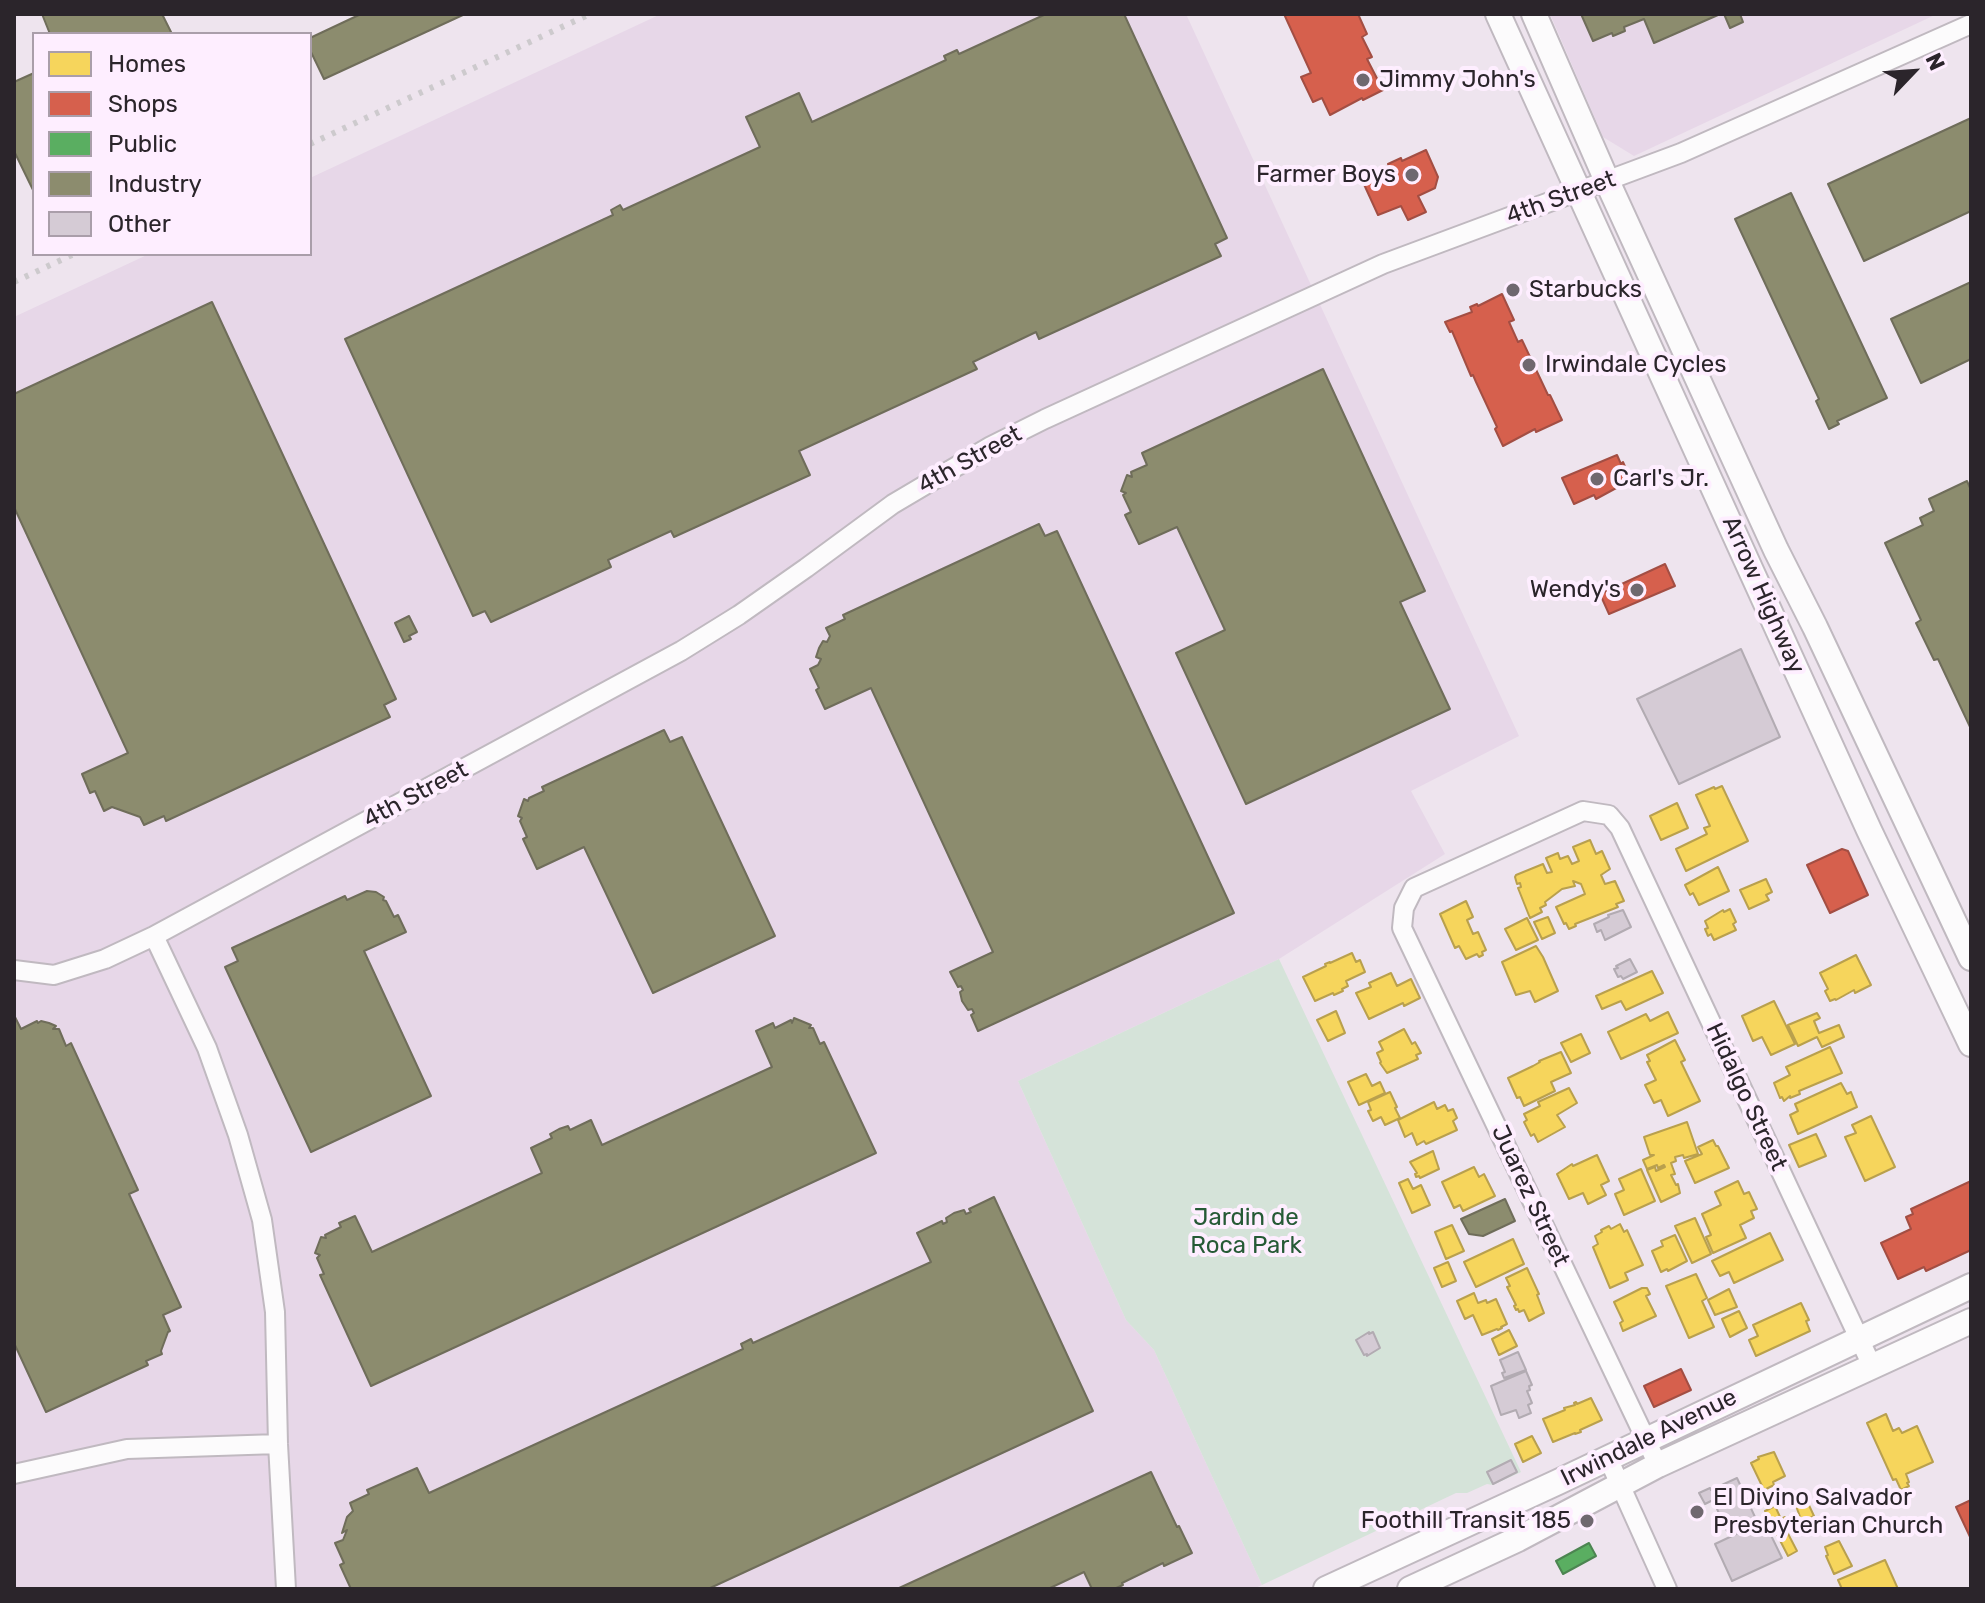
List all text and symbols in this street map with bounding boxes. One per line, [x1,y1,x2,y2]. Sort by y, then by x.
legend [32,32,312,256]
north arrow [1873,32,1953,112]
text: N [1920,49,1951,75]
text: Homes [108,50,186,78]
place label: Jimmy John's [1379,66,1536,94]
marker: Jimmy John's [1354,71,1372,89]
text: Shops [108,90,178,118]
text: Public [108,130,177,158]
place label: Farmer Boys [1256,161,1396,189]
street label: 4th Street [1502,165,1620,231]
marker: Farmer Boys [1403,166,1421,184]
text: Industry [108,170,202,198]
text: Other [108,210,171,238]
place label: Starbucks [1529,276,1642,304]
marker: Starbucks [1504,281,1522,299]
place label: Irwindale Cycles [1545,351,1727,379]
marker: Irwindale Cycles [1520,356,1538,374]
street label: 4th Street [913,420,1027,500]
place label: Carl's Jr. [1613,465,1709,493]
marker: Carl's Jr. [1588,470,1606,488]
street label: Arrow Highway [1715,512,1811,678]
place label: Wendy's [1530,576,1621,604]
marker: Wendy's [1628,581,1646,599]
street label: 4th Street [359,755,473,835]
street label: Hidalgo Street [1699,1019,1793,1175]
street label: Juarez Street [1485,1121,1575,1271]
park label: Jardin de Roca Park [1190,1204,1302,1260]
street label: Irwindale Avenue [1556,1383,1742,1493]
place label: El Divino Salvador Presbyterian Church [1713,1484,1943,1540]
marker: El Divino Salvador Presbyterian Church [1688,1503,1706,1521]
place label: Foothill Transit 185 [1361,1507,1571,1535]
marker: Foothill Transit 185 [1578,1512,1596,1530]

